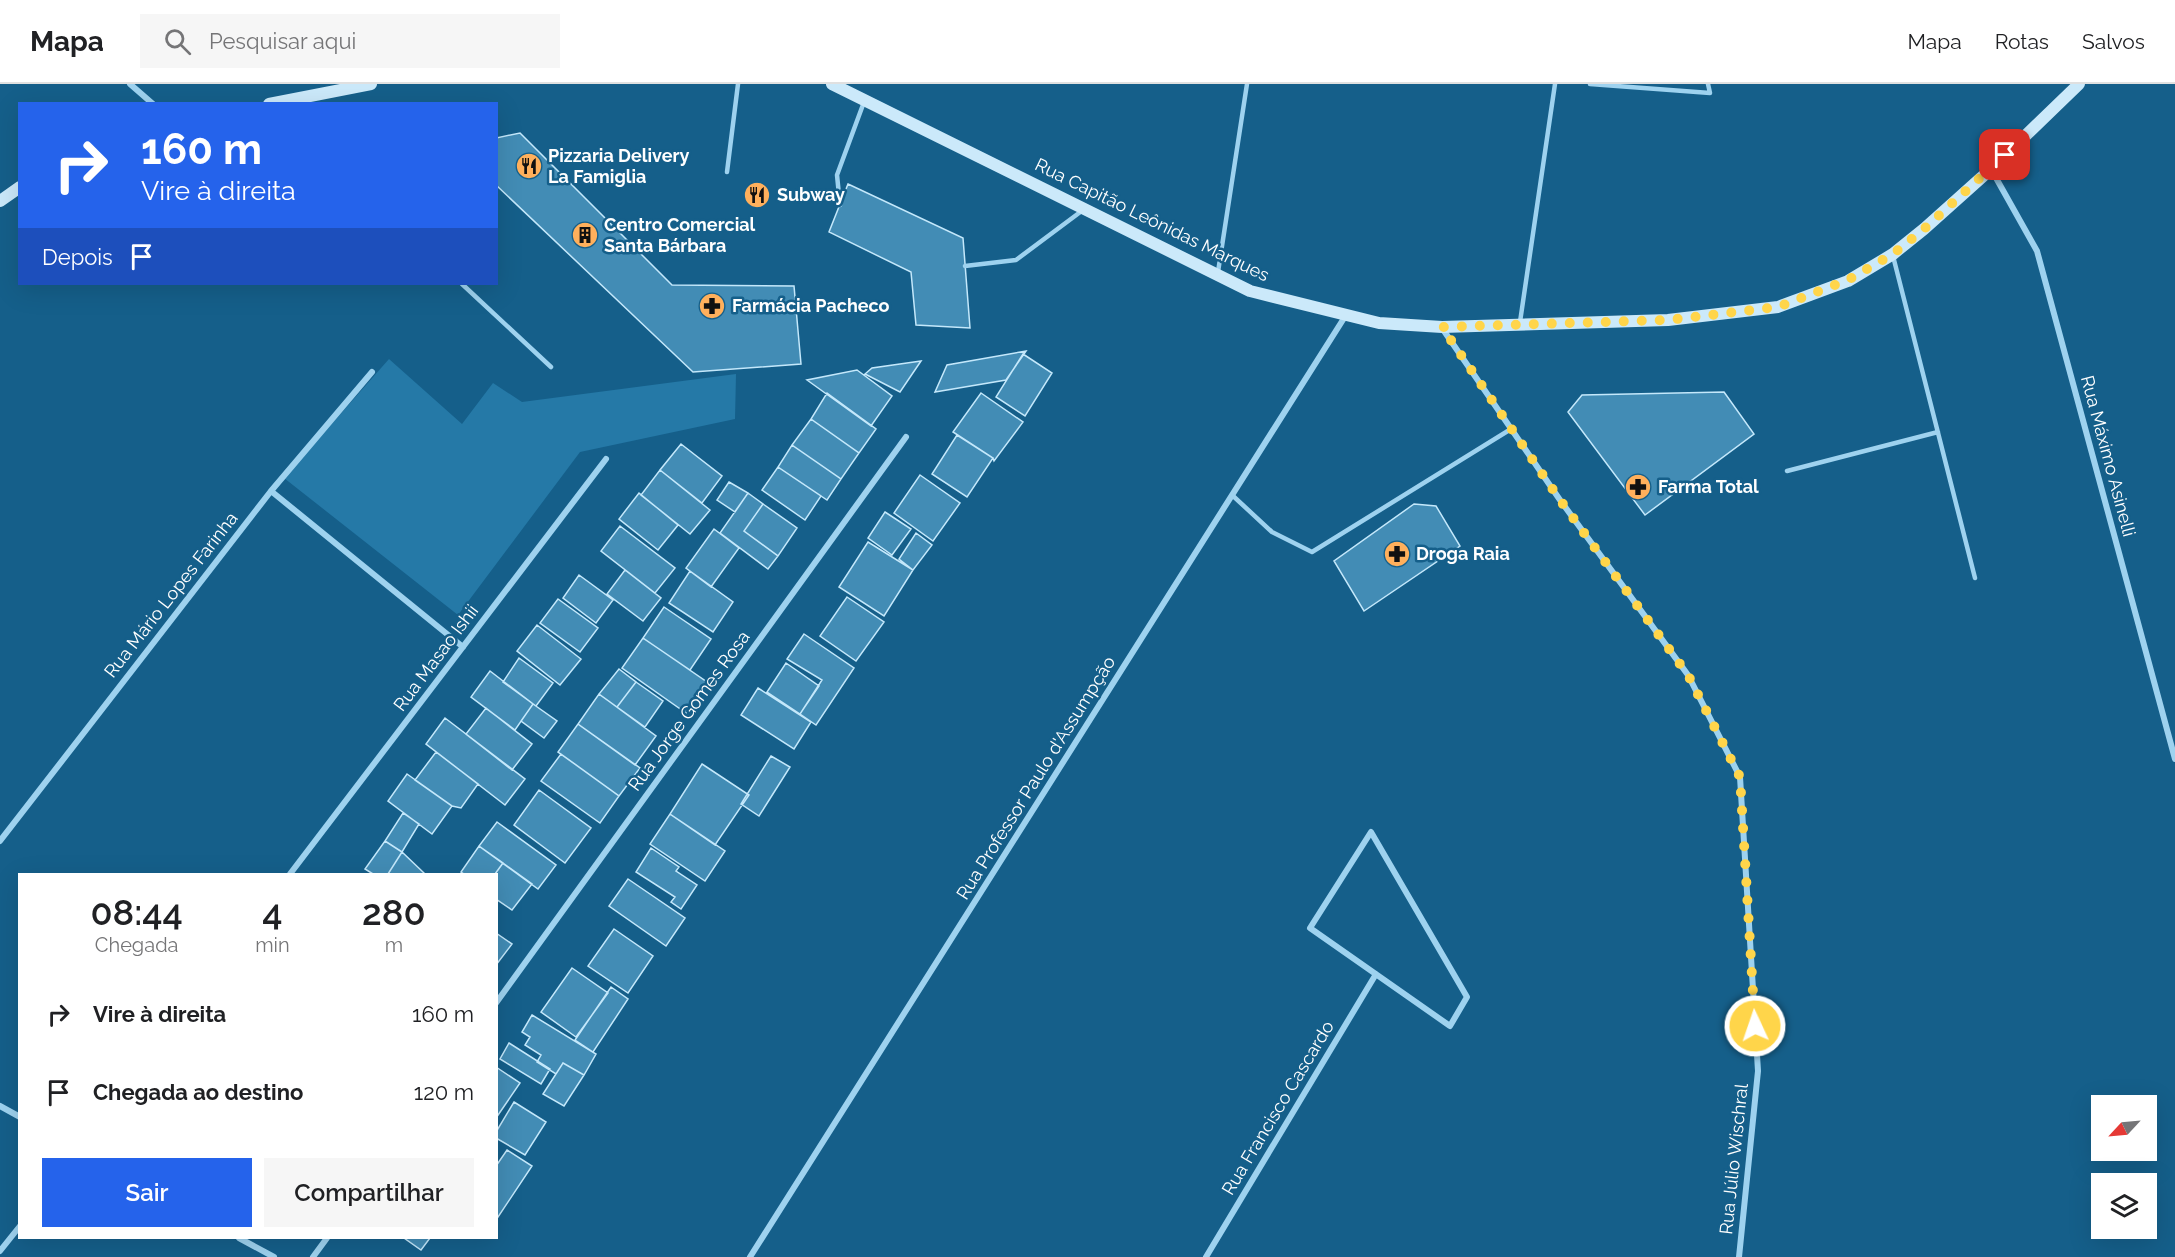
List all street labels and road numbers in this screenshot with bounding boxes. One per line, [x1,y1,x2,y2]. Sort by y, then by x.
street label: Rua Capitão Leônidas Marques [1032,154,1273,286]
street label: Rua Máximo Asinelli [2077,373,2140,539]
street label: Rua Mário Lopes Farinha [100,508,242,682]
street label: Rua Masao Ishii [389,600,482,715]
street label: Rua Jorge Gomes Rosa [624,627,754,795]
street label: Rua Professor Paulo d'Assumpção [952,652,1120,903]
street label: Rua Francisco Cascardo [1217,1017,1338,1199]
street label: Rua Júlio Wischral [1715,1082,1752,1236]

